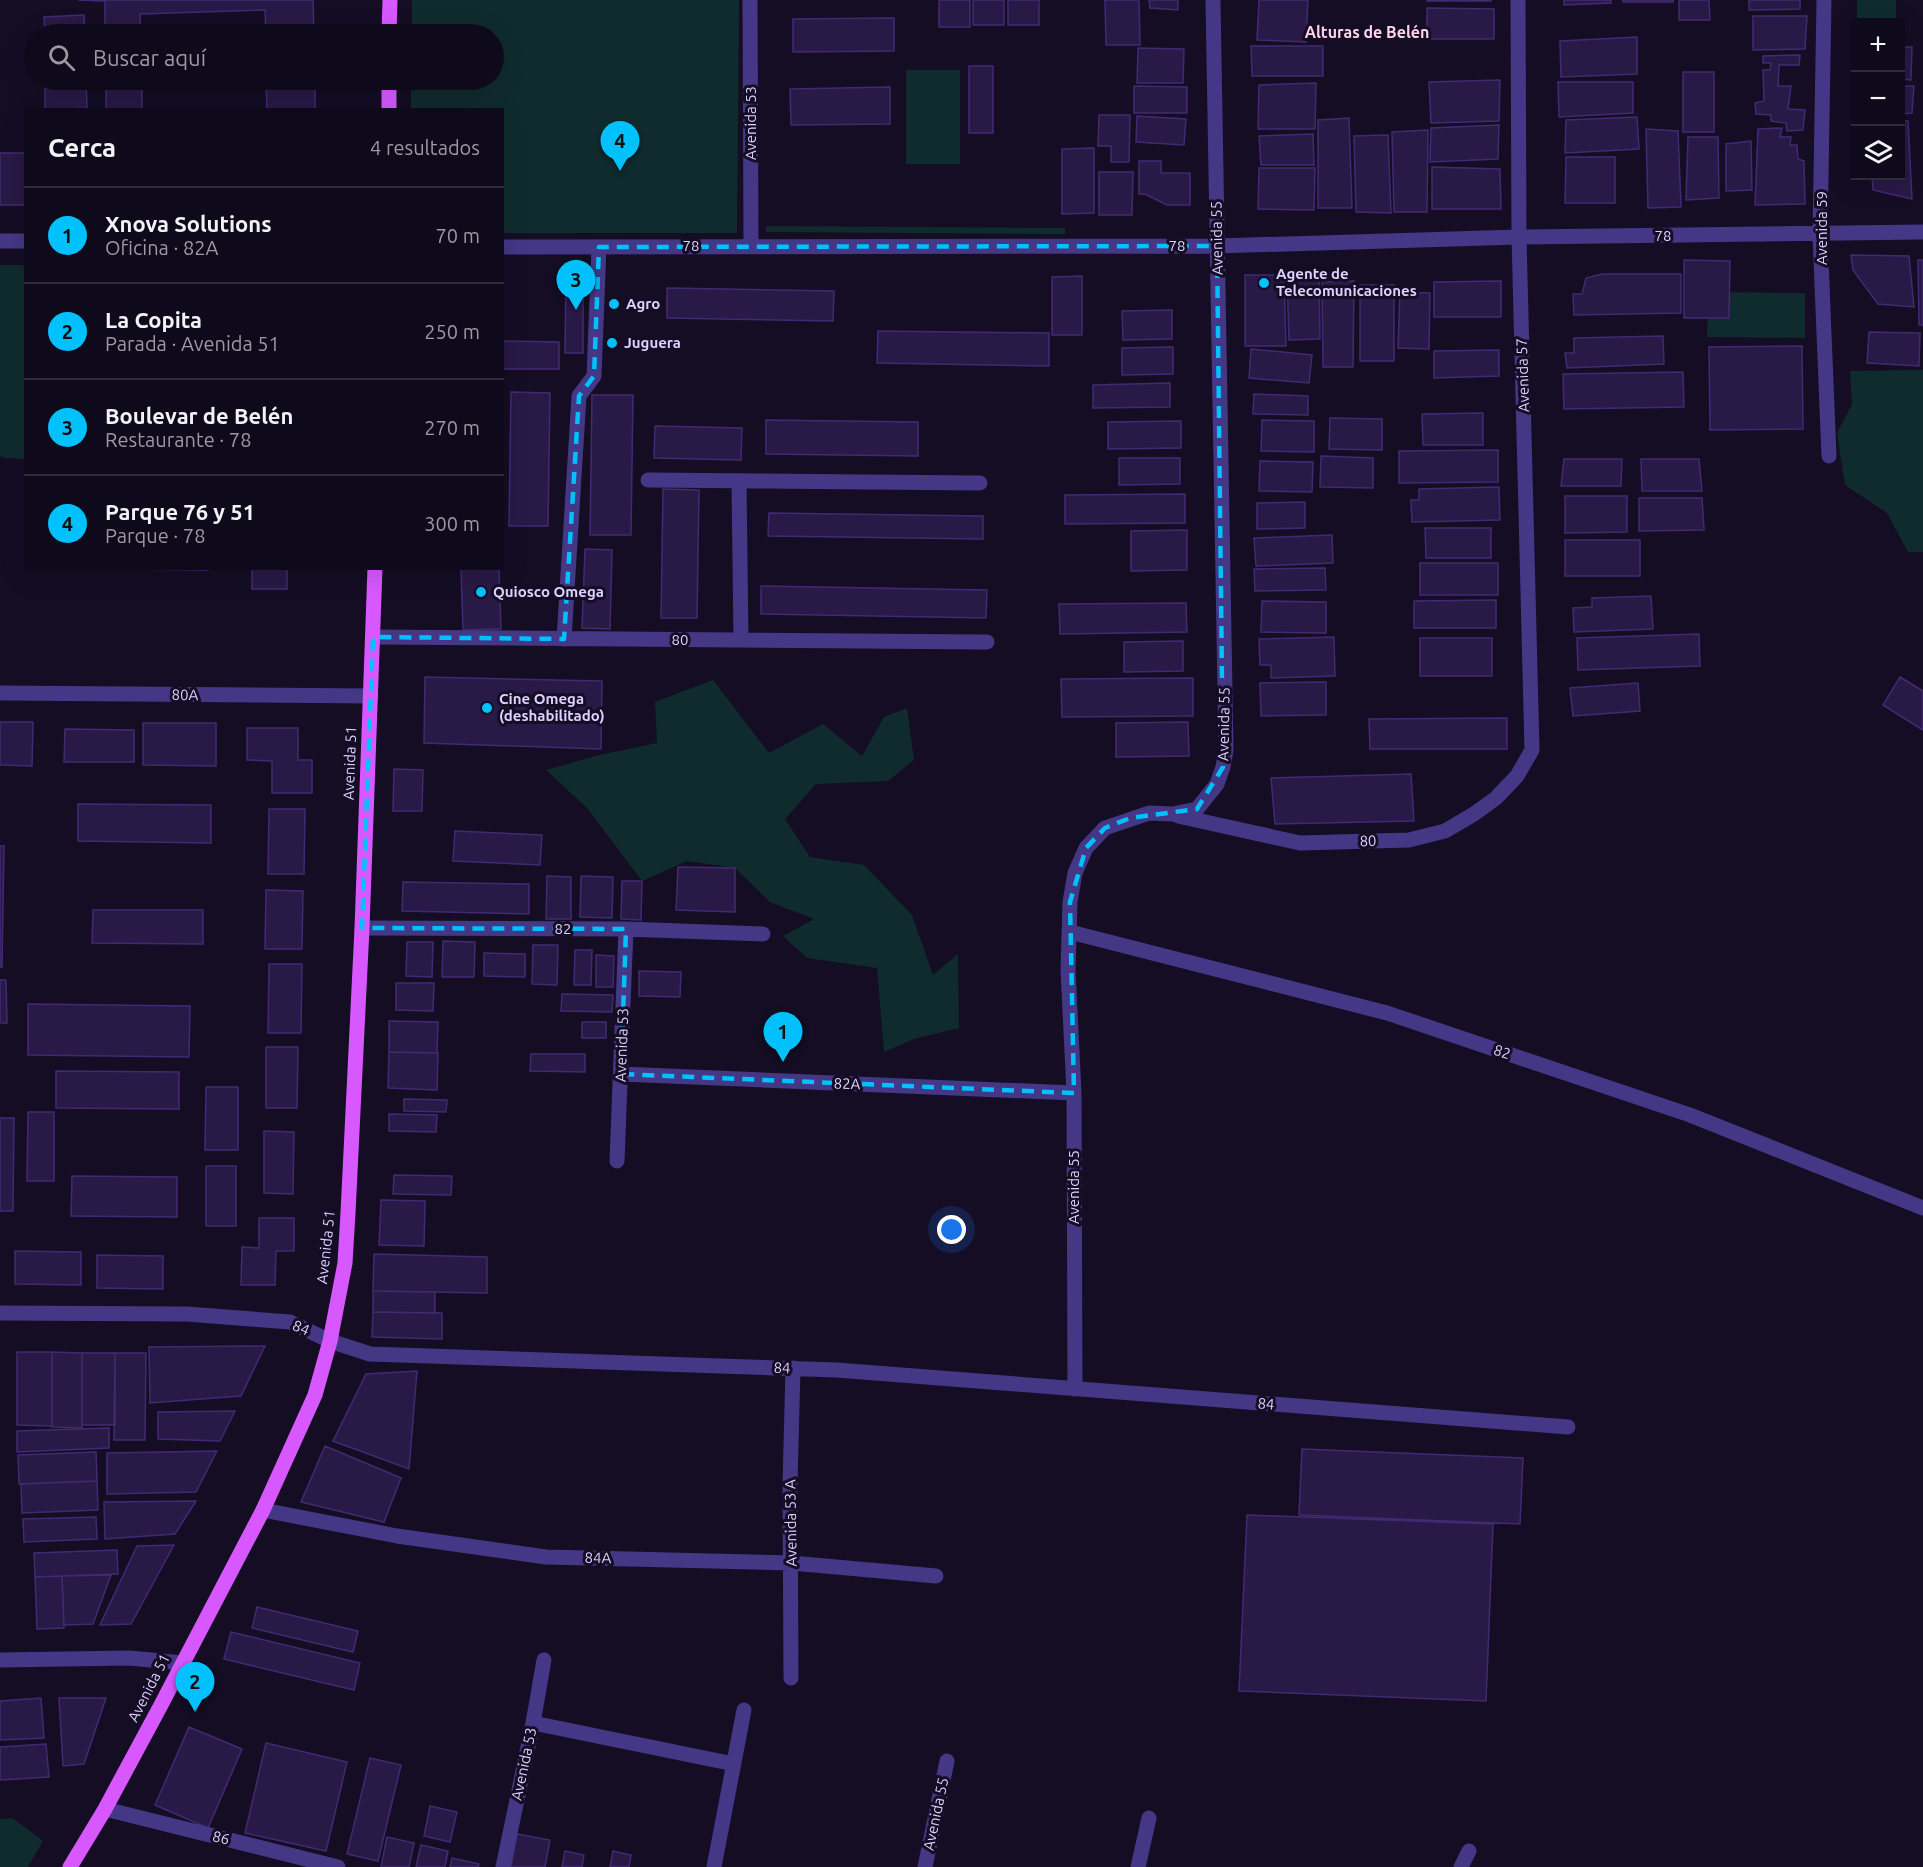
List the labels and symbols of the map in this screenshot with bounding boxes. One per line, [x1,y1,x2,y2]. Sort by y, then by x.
district label: Alturas de Belén [1305,23,1429,41]
street label: Avenida 53 [742,86,759,160]
pin: 4 [600,122,640,171]
street label: Avenida 59 [1813,191,1830,265]
street label: Avenida 55 [1207,201,1226,275]
street label: 78 [1655,227,1671,244]
street label: 78 [683,237,699,254]
street label: 78 [1169,237,1185,254]
pin: 3 [556,260,596,310]
place label: Agente de Telecomunicaciones [1276,265,1417,299]
marker: Agente de Telecomunicaciones [1257,276,1271,290]
place label: Agro [626,295,660,312]
marker: Agro [607,297,621,311]
place label: Juguera [624,334,681,351]
marker: Juguera [605,336,619,350]
street label: Avenida 57 [1513,338,1532,412]
place label: Quiosco Omega [493,583,604,600]
marker: Quiosco Omega [474,585,488,599]
street label: 80 [672,631,688,648]
street label: 80A [172,686,199,703]
street label: Avenida 55 [1214,687,1233,761]
place label: Cine Omega (deshabilitado) [499,690,605,724]
marker: Cine Omega (deshabilitado) [480,701,494,715]
street label: Avenida 51 [340,726,359,800]
street label: 80 [1359,832,1377,849]
street label: 82 [555,920,571,937]
street label: Avenida 53 [612,1008,631,1082]
pin: 1 [764,1012,802,1062]
street label: 82 [1491,1041,1513,1062]
street label: 82A [833,1075,861,1092]
street label: Avenida 55 [1065,1150,1082,1224]
street label: Avenida 51 [313,1209,338,1285]
your location [937,1215,966,1244]
street label: 84 [290,1316,312,1339]
street label: 84 [773,1359,791,1376]
street label: 84 [1257,1394,1275,1413]
street label: Avenida 53 A [781,1479,800,1567]
street label: 84A [585,1549,612,1566]
street label: Avenida 51 [124,1651,173,1725]
pin: 2 [176,1662,214,1712]
street label: Avenida 53 [507,1726,540,1802]
street label: Avenida 55 [919,1776,952,1852]
street label: 86 [211,1827,231,1848]

